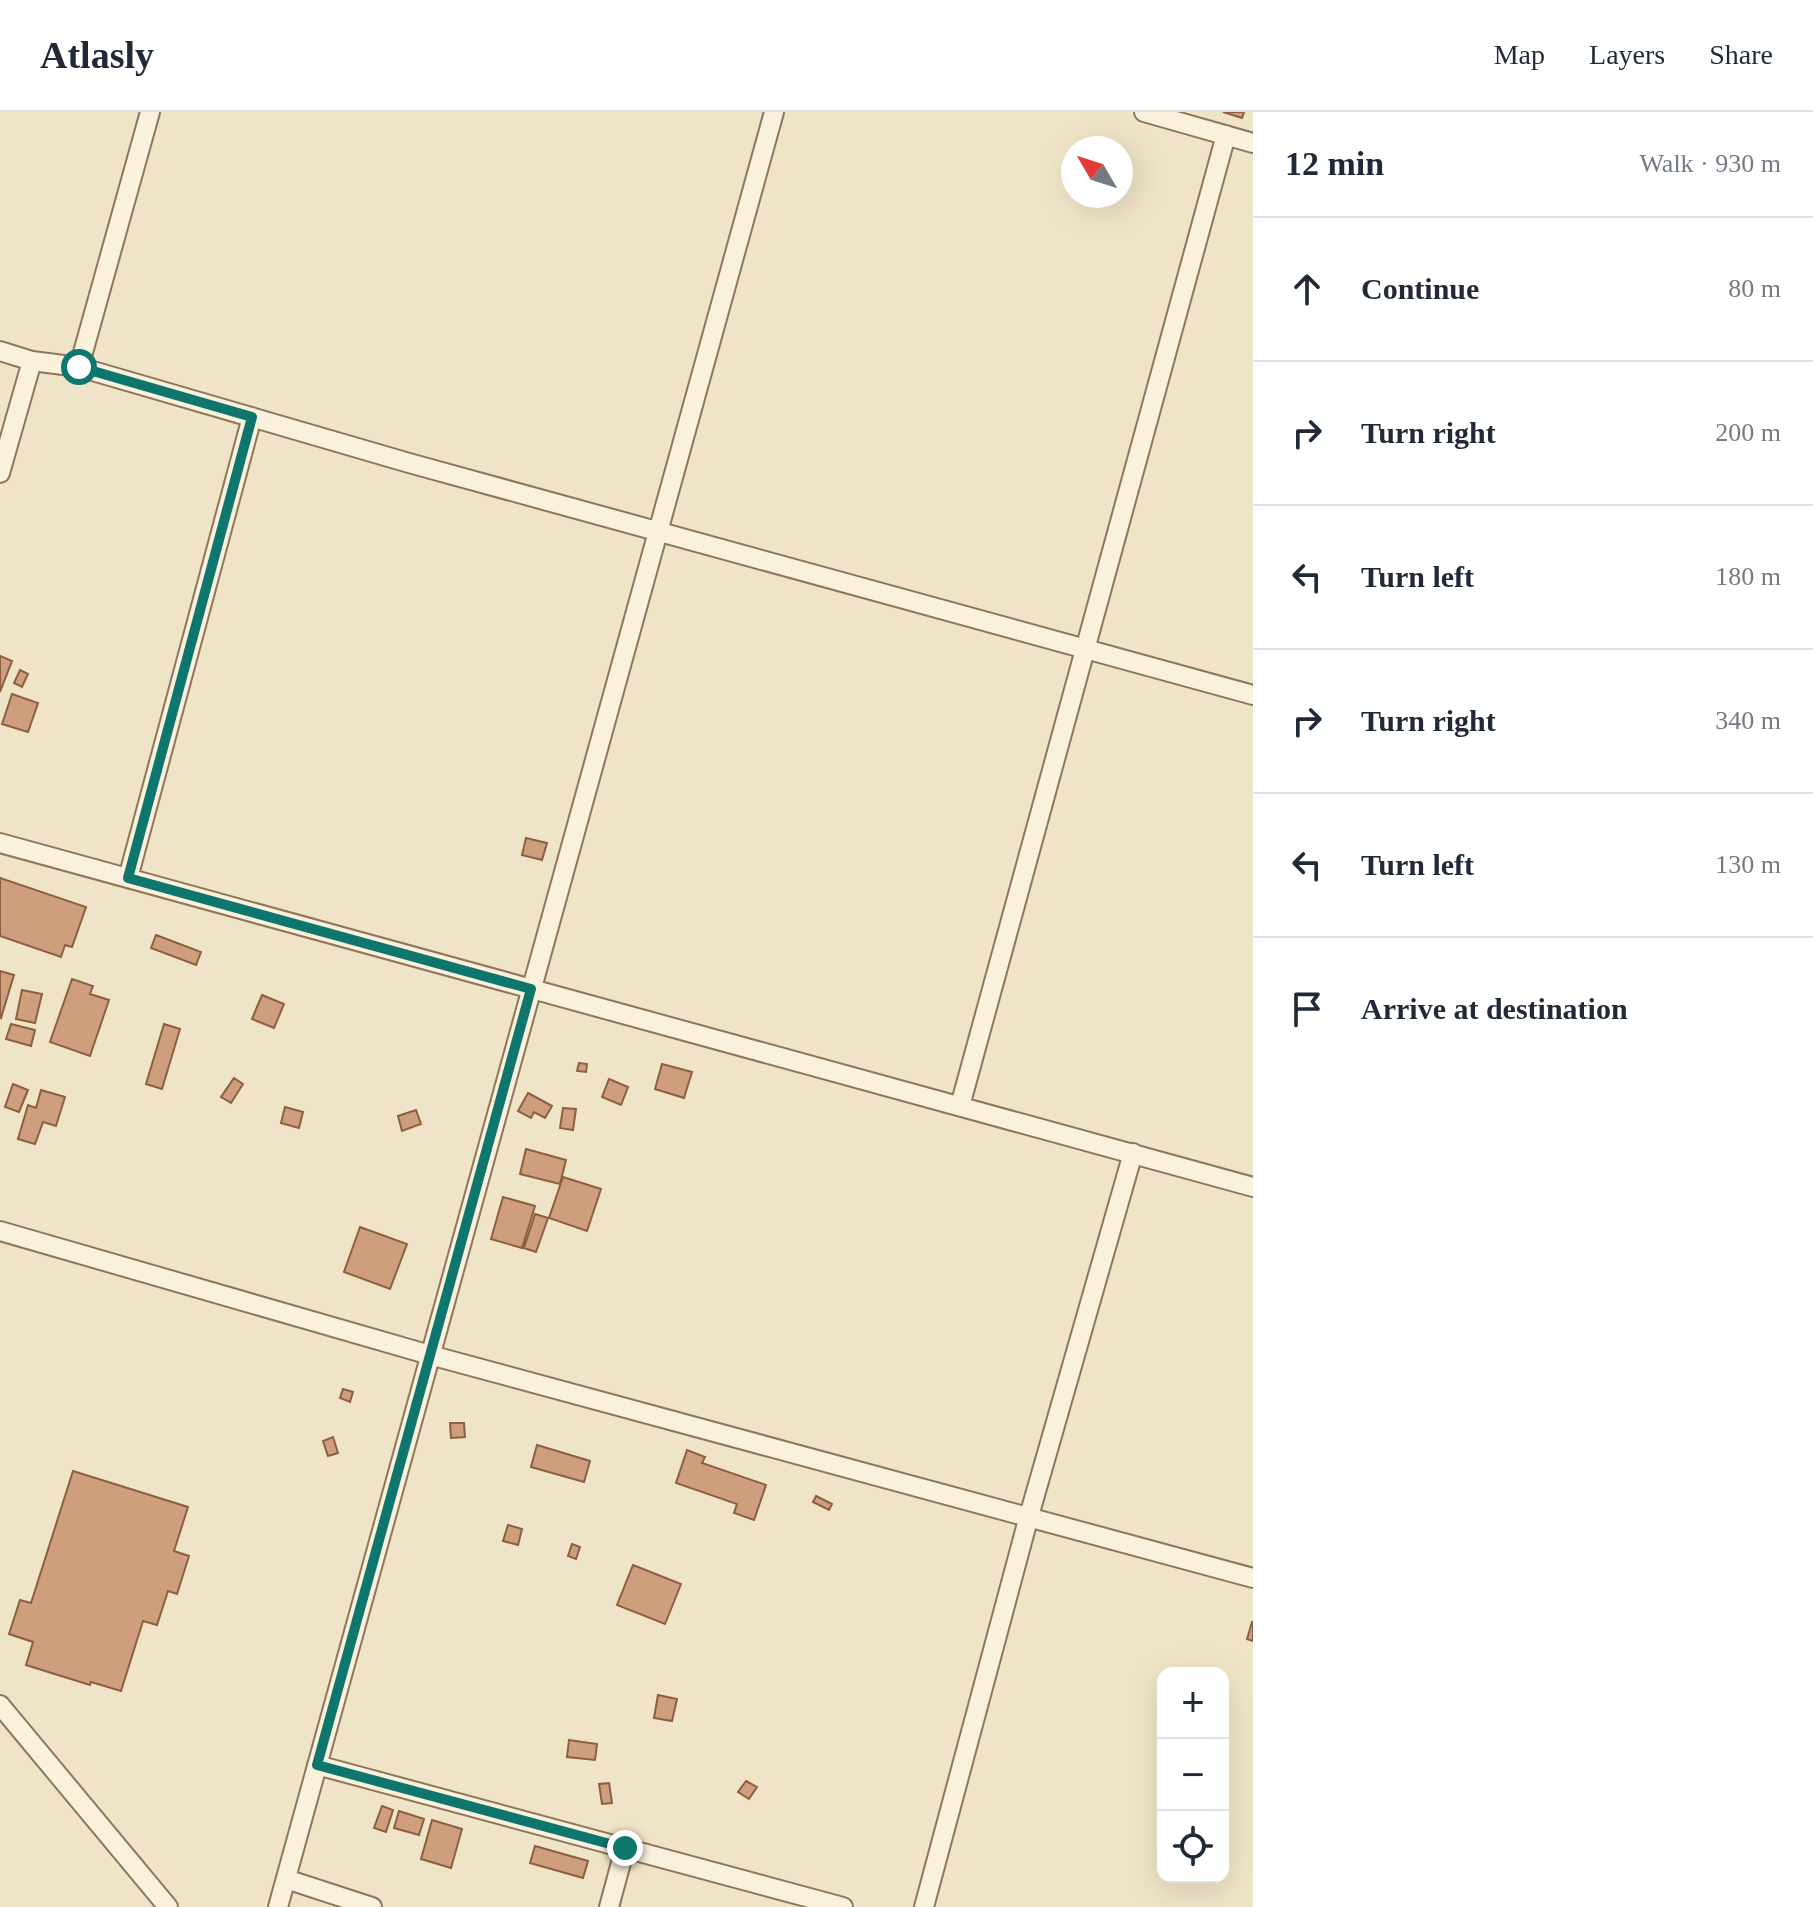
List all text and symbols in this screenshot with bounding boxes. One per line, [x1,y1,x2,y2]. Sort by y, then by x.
text: Atlasly [40,34,154,76]
text: Map [1494,39,1545,70]
text: Layers [1589,39,1665,70]
text: Share [1709,39,1773,70]
north arrow [1061,136,1133,208]
text: 12 min [1285,145,1384,182]
text: Walk · 930 m [1639,149,1781,178]
icon: ahead [1285,267,1329,311]
text: Continue [1361,272,1479,305]
text: 80 m [1728,274,1781,303]
route start [61,349,97,385]
icon: right [1285,411,1329,455]
text: Turn right [1361,416,1496,449]
text: 200 m [1715,418,1781,447]
icon: left [1285,555,1329,599]
text: Turn left [1361,560,1474,593]
text: 180 m [1715,562,1781,591]
icon: right [1285,699,1329,743]
text: Turn right [1361,704,1496,737]
text: 340 m [1715,706,1781,735]
icon: left [1285,843,1329,887]
text: Turn left [1361,848,1474,881]
text: 130 m [1715,850,1781,879]
icon: arrive [1285,987,1329,1031]
text: Arrive at destination [1361,992,1628,1025]
map controls [1157,1667,1229,1883]
button: + [1157,1667,1229,1739]
button: − [1157,1739,1229,1811]
button: locate [1157,1811,1229,1883]
route end [607,1830,643,1866]

